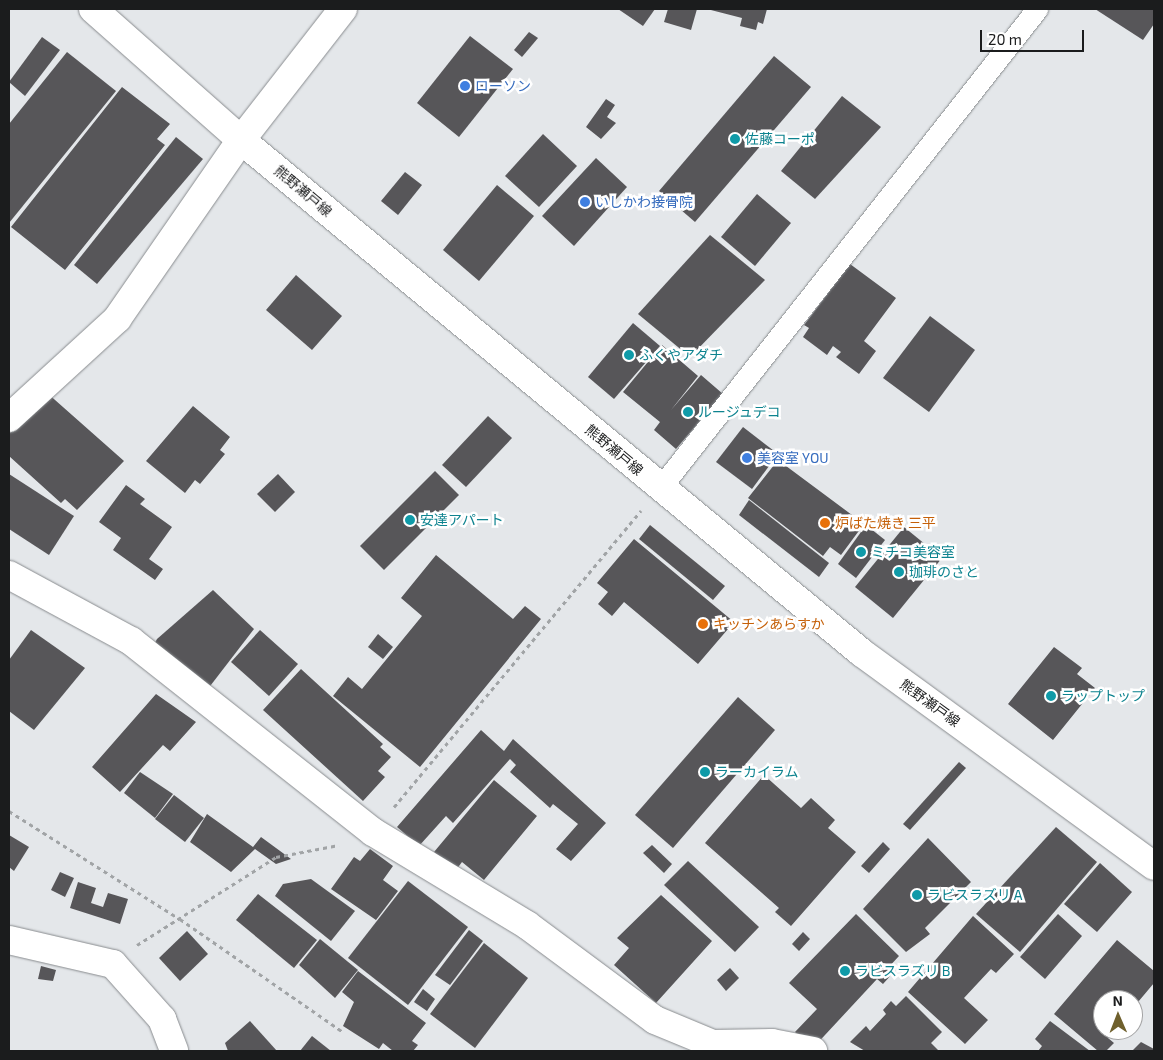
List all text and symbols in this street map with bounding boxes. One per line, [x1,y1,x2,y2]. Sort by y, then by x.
scale bar [983,20,1087,52]
text: 20 m [988,30,1022,48]
place label: ローソン [475,78,531,94]
marker: ローソン [459,80,471,92]
place label: 佐藤コーポ [745,131,815,147]
marker: 佐藤コーポ [729,133,741,145]
street label: 熊野瀬戸線 [271,162,335,220]
place label: いしかわ接骨院 [595,194,693,210]
marker: いしかわ接骨院 [579,196,591,208]
place label: ふくやアダチ [639,347,723,363]
marker: ふくやアダチ [623,349,635,361]
place label: ルージュデコ [698,404,782,420]
marker: ルージュデコ [682,406,694,418]
street label: 熊野瀬戸線 [582,421,646,479]
place label: 美容室 YOU [757,450,829,466]
marker: 美容室 YOU [741,452,753,464]
place label: 安達アパート [420,512,504,528]
marker: 安達アパート [404,514,416,526]
place label: 炉ばた焼き 三平 [835,515,936,531]
marker: 炉ばた焼き 三平 [819,517,831,529]
place label: ミチコ美容室 [871,544,955,560]
marker: ミチコ美容室 [855,546,867,558]
place label: 珈琲のさと [909,564,979,580]
marker: 珈琲のさと [893,566,905,578]
place label: キッチンあらすか [713,616,825,632]
marker: キッチンあらすか [697,618,709,630]
street label: 熊野瀬戸線 [897,676,963,730]
place label: ラップトップ [1061,688,1145,704]
marker: ラップトップ [1045,690,1057,702]
place label: ラーカイラム [715,764,799,780]
marker: ラーカイラム [699,766,711,778]
place label: ラビスラズリ A [927,887,1023,903]
marker: ラビスラズリ A [911,889,923,901]
place label: ラビスラズリ B [855,963,951,979]
marker: ラビスラズリ B [839,965,851,977]
north arrow [1093,990,1143,1040]
text: N [1113,992,1123,1009]

